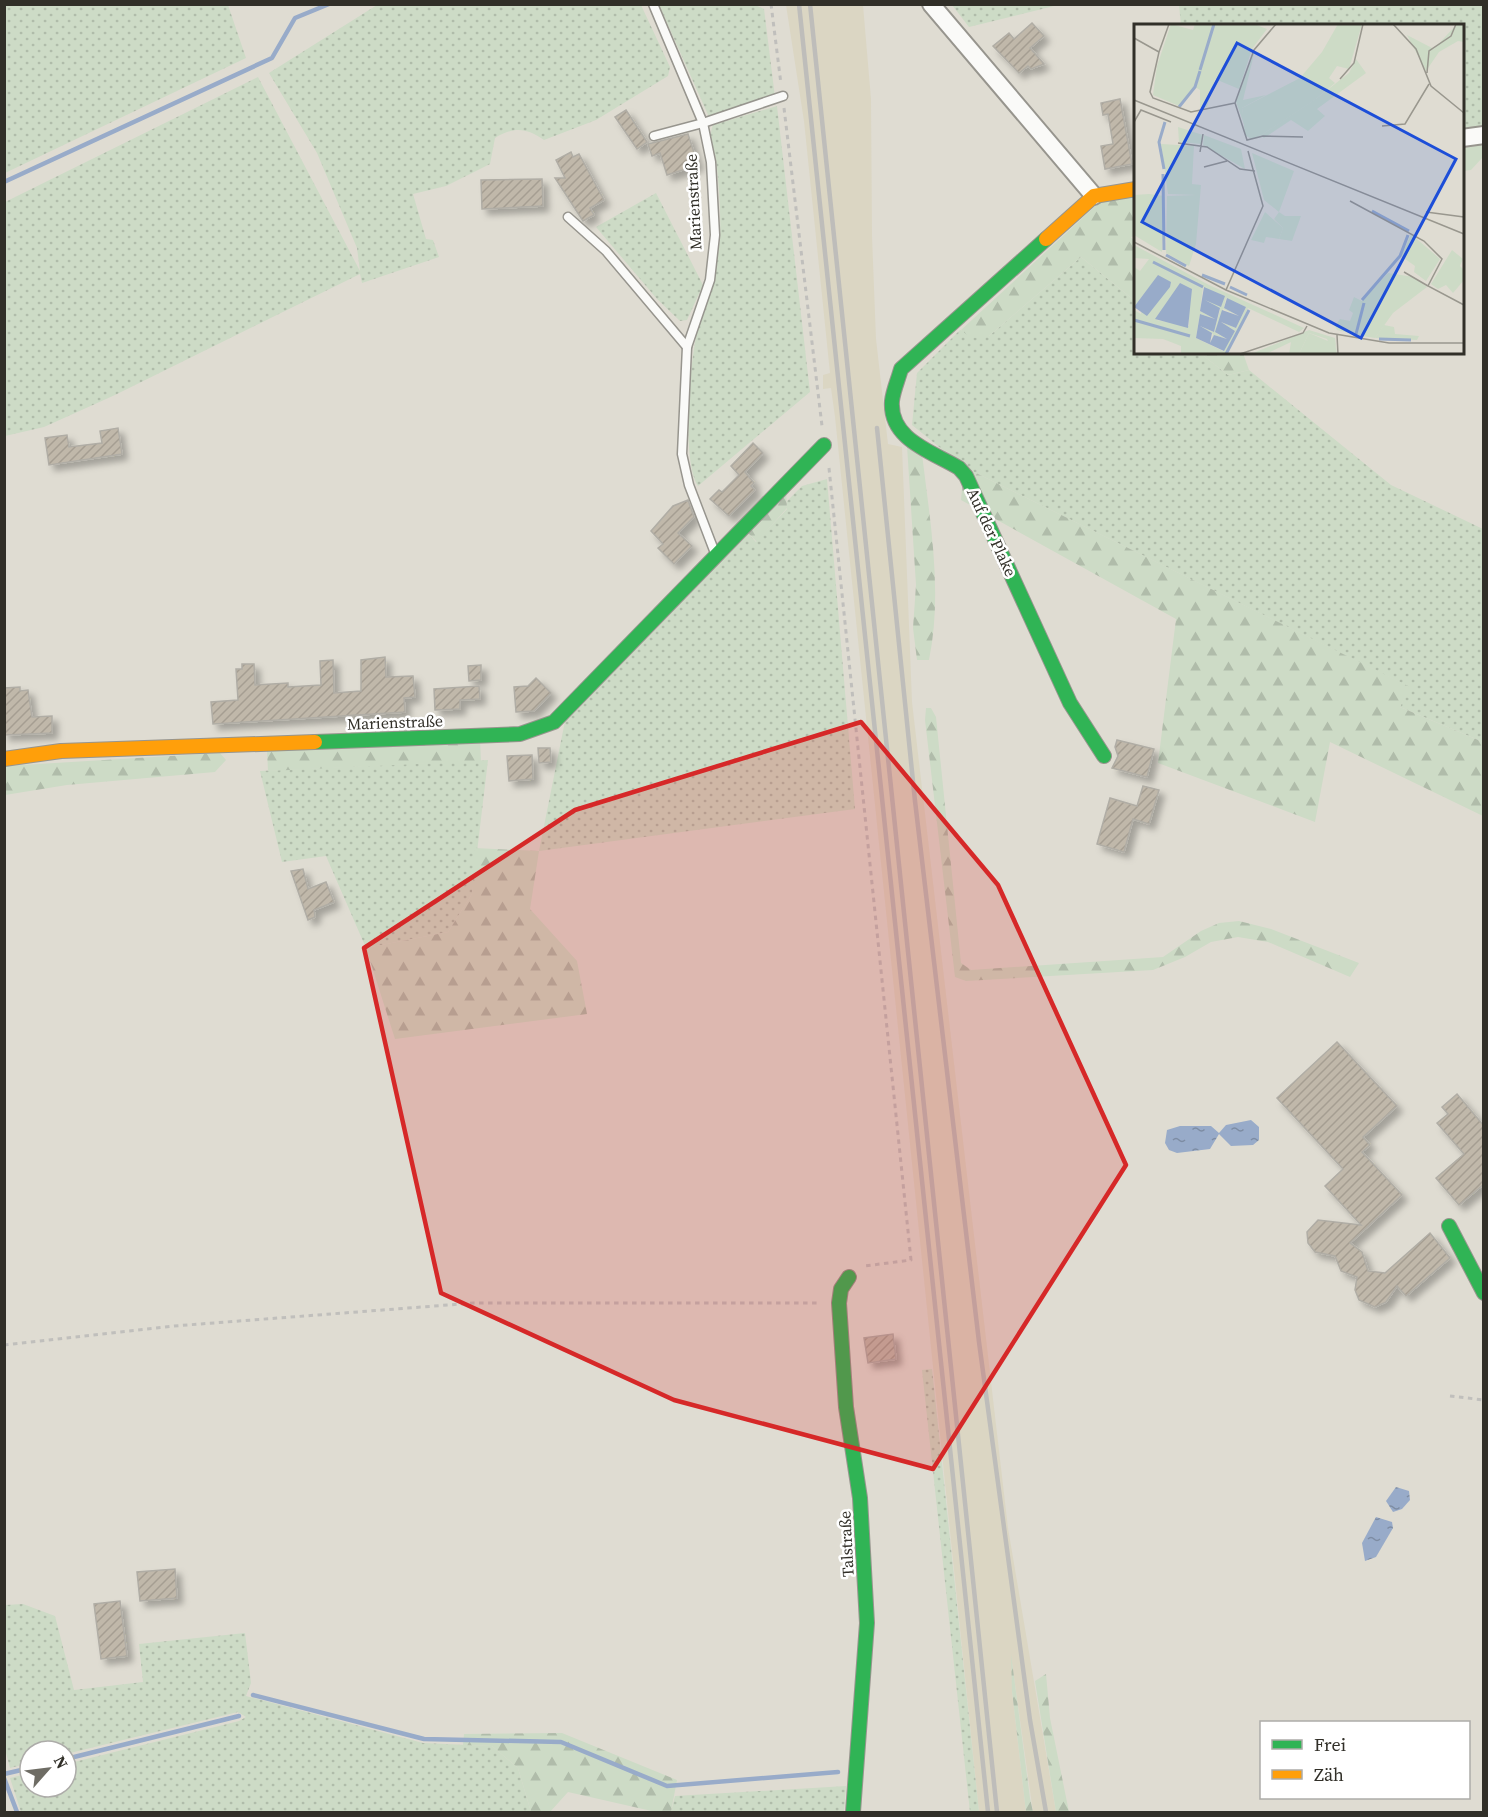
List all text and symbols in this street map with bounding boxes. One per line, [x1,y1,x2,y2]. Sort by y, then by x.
inset map [1134,24,1464,354]
street label: Marienstraße [680,153,706,251]
street label: Auf der Plake [962,484,1022,580]
street label: Marienstraße [347,709,443,735]
street label: Talstraße [833,1510,859,1578]
legend [1260,1721,1470,1799]
text: Frei [1314,1732,1346,1757]
north arrow [18,1739,78,1799]
text: N [49,1752,74,1773]
text: Zäh [1314,1762,1344,1787]

